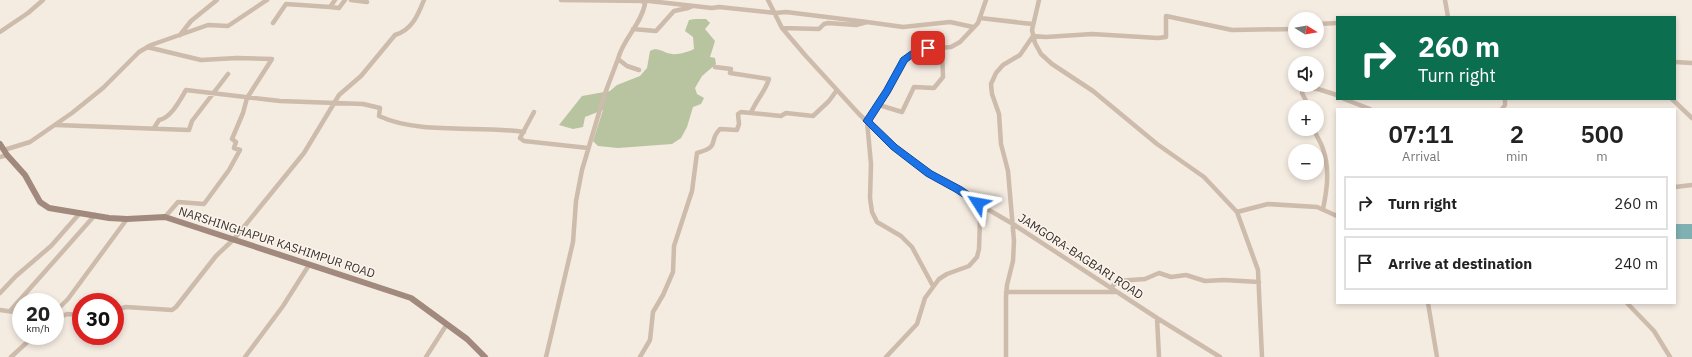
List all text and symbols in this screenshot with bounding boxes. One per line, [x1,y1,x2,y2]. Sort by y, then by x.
north arrow [1288,12,1324,48]
map controls [1288,12,1324,180]
text: 260 m [1418,28,1500,65]
pin [911,31,945,65]
icon: right [1352,32,1404,84]
icon: arrive [917,37,939,59]
button: sound [1288,56,1324,92]
text: Turn right [1418,64,1496,87]
button: + [1288,100,1324,136]
text: 07:11 [1388,118,1454,150]
text: 2 [1510,118,1524,150]
text: 500 [1580,118,1624,150]
button: − [1288,144,1324,180]
text: Arrival [1402,148,1440,165]
text: min [1506,148,1528,165]
text: m [1596,148,1608,165]
position arrow [957,182,999,224]
icon: right [1354,192,1376,214]
text: Turn right [1388,194,1457,213]
text: 260 m [1614,194,1658,213]
street label: NARSHINGHAPUR KASHIMPUR ROAD [177,203,377,281]
street label: JAMGORA-BAGBARI ROAD [1016,210,1146,302]
icon: arrive [1354,252,1376,274]
text: Arrive at destination [1388,254,1532,273]
text: 240 m [1614,254,1658,273]
speed limit sign: 30 [72,293,124,345]
text: 20 [26,300,50,327]
text: km/h [26,322,50,335]

